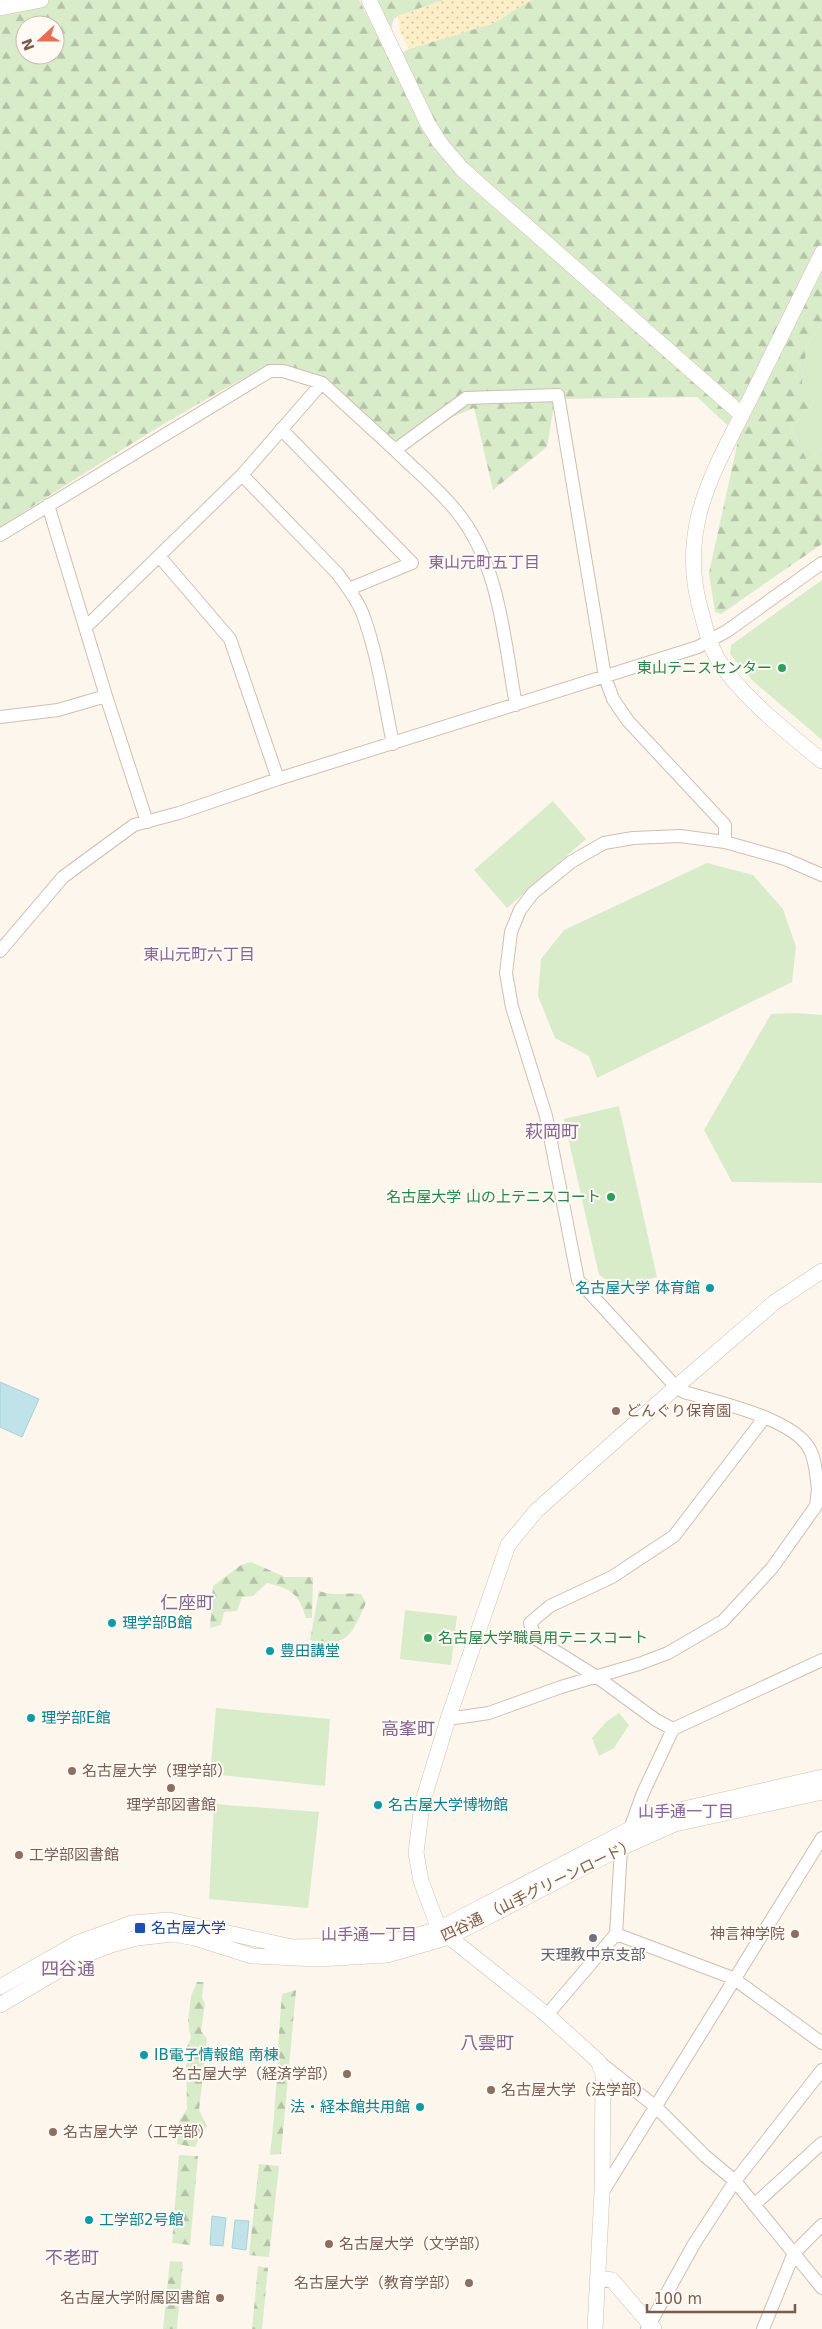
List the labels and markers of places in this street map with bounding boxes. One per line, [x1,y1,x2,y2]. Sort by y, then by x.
place label: 東山テニスセンター [637,659,772,677]
marker: 東山テニスセンター [776,662,788,674]
place label: 名古屋大学 山の上テニスコート [386,1188,601,1206]
marker: 名古屋大学 山の上テニスコート [605,1191,617,1203]
place label: 名古屋大学 体育館 [575,1279,700,1297]
marker: 名古屋大学 体育館 [704,1282,716,1294]
place label: どんぐり保育園 [626,1402,731,1420]
marker: どんぐり保育園 [610,1405,622,1417]
place label: 理学部B館 [122,1614,192,1632]
marker: 理学部B館 [106,1617,118,1629]
place label: 名古屋大学職員用テニスコート [438,1629,648,1647]
marker: 名古屋大学職員用テニスコート [422,1632,434,1644]
place label: 豊田講堂 [280,1642,340,1660]
marker: 豊田講堂 [264,1645,276,1657]
place label: 理学部E館 [41,1709,110,1727]
marker: 理学部E館 [25,1712,37,1724]
place label: 名古屋大学（理学部） [82,1762,232,1780]
marker: 名古屋大学（理学部） [66,1765,78,1777]
marker: 理学部図書館 [165,1782,177,1794]
place label: 理学部図書館 [126,1796,216,1814]
place label: 名古屋大学博物館 [388,1796,508,1814]
marker: 名古屋大学博物館 [372,1799,384,1811]
place label: 工学部図書館 [29,1846,119,1864]
marker: 工学部図書館 [13,1849,25,1861]
place label: 名古屋大学 [151,1919,226,1937]
marker: 名古屋大学 [133,1921,147,1935]
place label: 神言神学院 [710,1925,785,1943]
marker: 神言神学院 [789,1928,801,1940]
marker: 天理教中京支部 [587,1932,599,1944]
place label: 天理教中京支部 [540,1946,646,1964]
place label: IB電子情報館 南棟 [154,2046,278,2064]
marker: IB電子情報館 南棟 [138,2049,150,2061]
place label: 名古屋大学（経済学部） [172,2065,337,2083]
marker: 名古屋大学（経済学部） [341,2068,353,2080]
place label: 名古屋大学（法学部） [501,2081,651,2099]
marker: 名古屋大学（法学部） [485,2084,497,2096]
place label: 法・経本館共用館 [290,2098,410,2116]
marker: 法・経本館共用館 [414,2101,426,2113]
place label: 名古屋大学（工学部） [63,2123,213,2141]
marker: 名古屋大学（工学部） [47,2126,59,2138]
place label: 工学部2号館 [99,2211,184,2229]
marker: 工学部2号館 [83,2214,95,2226]
place label: 名古屋大学（文学部） [339,2235,489,2253]
marker: 名古屋大学（文学部） [323,2238,335,2250]
place label: 名古屋大学（教育学部） [294,2274,459,2292]
marker: 名古屋大学（教育学部） [463,2277,475,2289]
place label: 名古屋大学附属図書館 [60,2289,210,2307]
marker: 名古屋大学附属図書館 [214,2292,226,2304]

